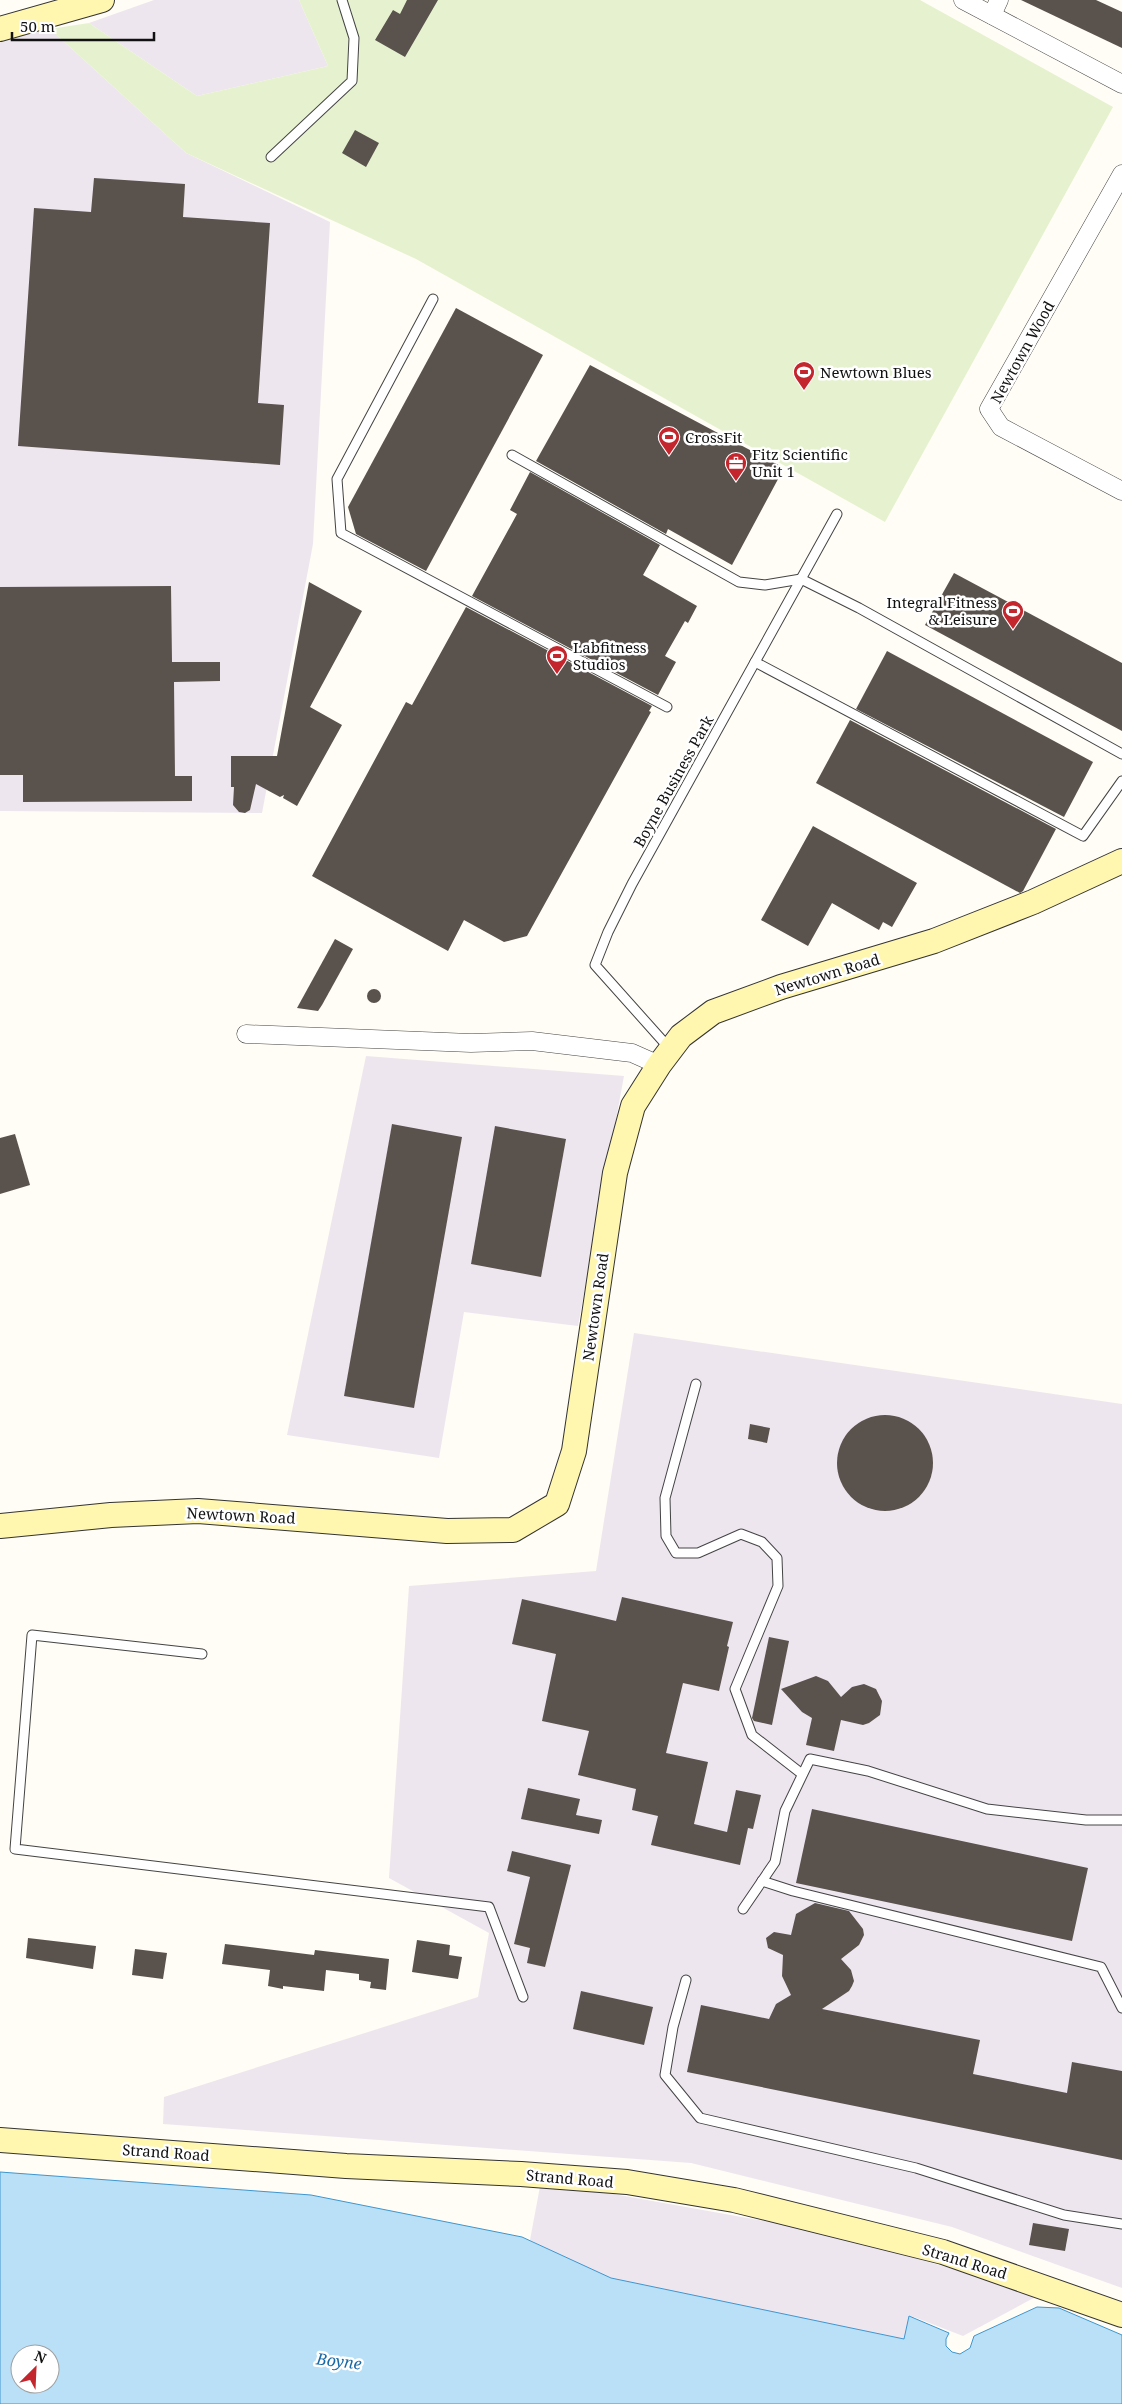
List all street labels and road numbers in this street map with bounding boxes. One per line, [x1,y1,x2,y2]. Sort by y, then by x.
street label: Newtown Wood [986,297,1058,407]
street label: Boyne Business Park [628,711,718,850]
street label: Newtown Road [772,949,882,999]
street label: Newtown Road [578,1252,612,1362]
street label: Newtown Road [186,1502,296,1528]
street label: Strand Road [122,2139,210,2165]
street label: Strand Road [525,2164,615,2192]
street label: Strand Road [920,2239,1010,2283]

